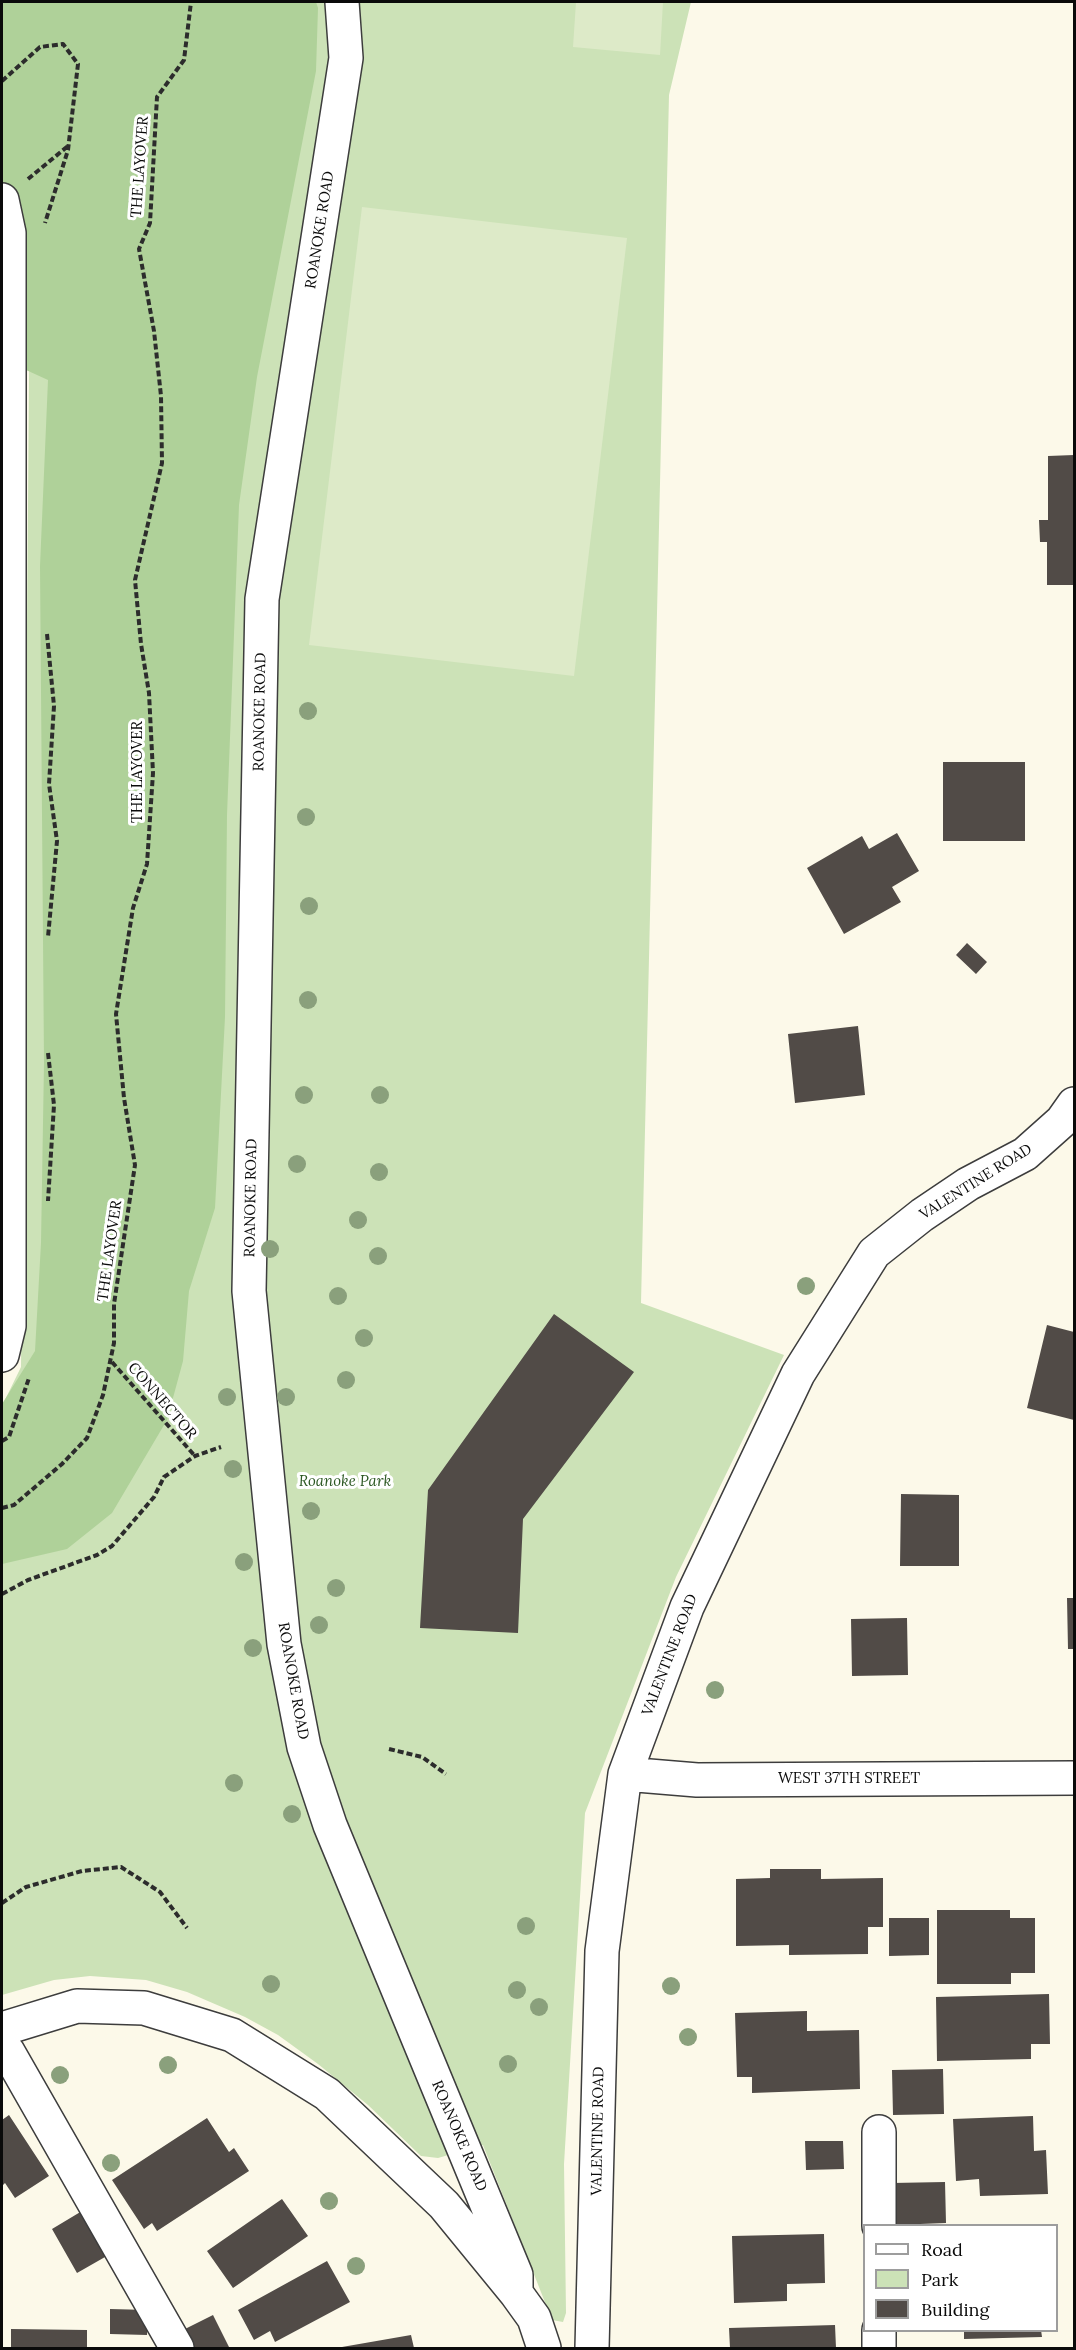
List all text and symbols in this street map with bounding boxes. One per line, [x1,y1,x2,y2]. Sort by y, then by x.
street label: THE LAYOVER [127,116,153,218]
street label: ROANOKE ROAD [302,170,338,290]
street label: ROANOKE ROAD [250,652,270,772]
street label: THE LAYOVER [129,721,147,823]
street label: ROANOKE ROAD [241,1138,261,1258]
street label: VALENTINE ROAD [917,1140,1035,1224]
street label: THE LAYOVER [94,1199,126,1303]
street label: CONNECTOR [124,1359,200,1443]
park label: Roanoke Park [299,1473,391,1491]
street label: VALENTINE ROAD [638,1592,702,1718]
street label: ROANOKE ROAD [274,1621,312,1741]
street label: WEST 37TH STREET [778,1770,920,1788]
street label: VALENTINE ROAD [588,2066,608,2196]
street label: ROANOKE ROAD [427,2078,491,2194]
legend [863,2224,1058,2332]
text: Road [921,2238,963,2261]
text: Park [921,2268,958,2291]
text: Building [921,2298,989,2321]

